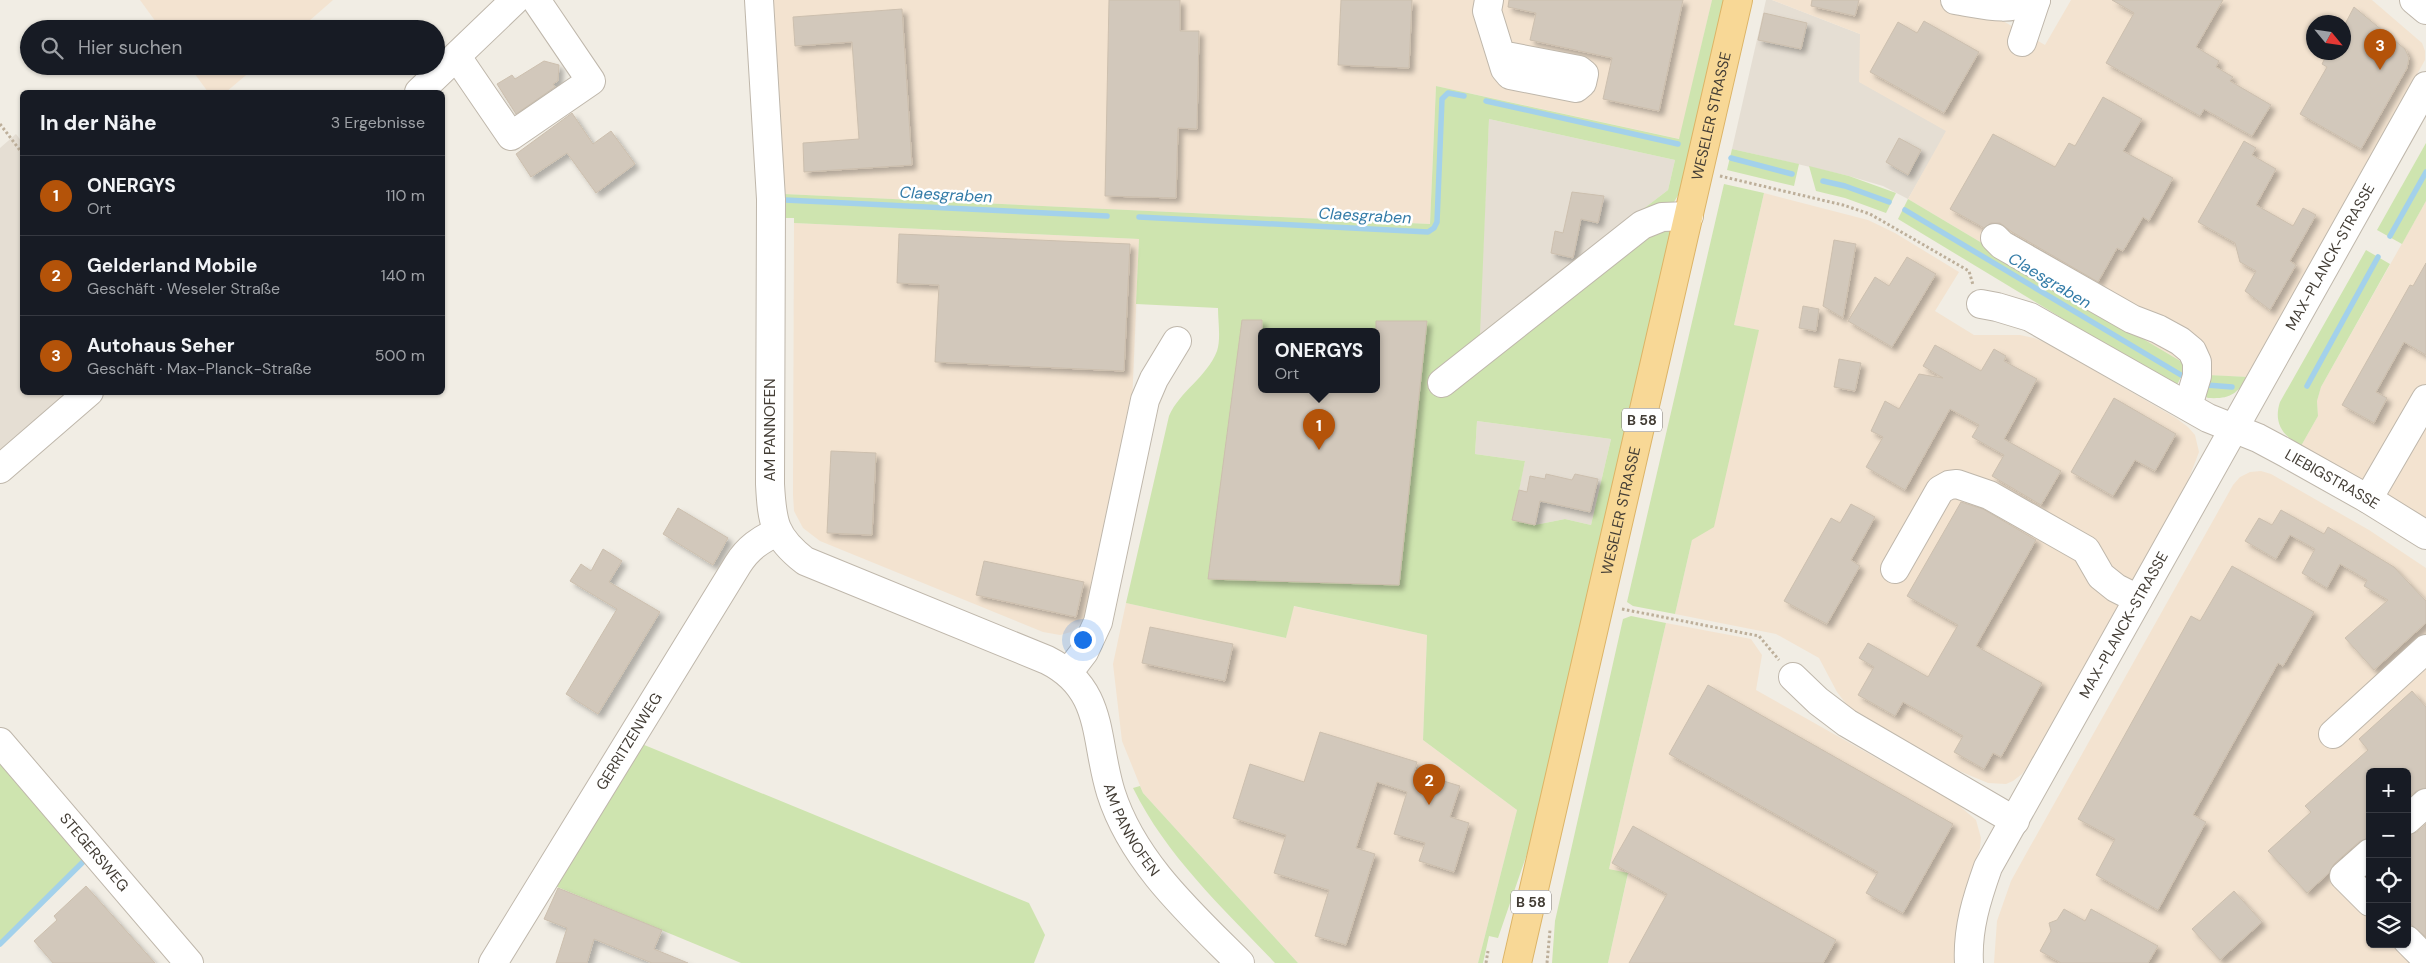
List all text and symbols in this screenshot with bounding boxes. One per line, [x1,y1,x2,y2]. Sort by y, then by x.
north arrow [2306,15,2351,60]
search box [20,20,445,75]
pin: 3 [2364,29,2396,70]
icon: search [38,34,66,62]
text: Hier suchen [78,35,182,60]
street label: WESELER STRASSE [1687,50,1736,182]
text: In der Nähe [40,109,157,137]
text: 3 Ergebnisse [331,112,425,133]
text: ONERGYS [87,173,176,198]
street label: MAX-PLANCK-STRASSE [2281,180,2379,334]
water label: Claesgraben [899,182,993,207]
text: 1 [53,185,59,206]
text: 110 m [386,185,425,206]
text: Ort [87,198,112,219]
water label: Claesgraben [1318,203,1412,228]
water label: Claesgraben [2004,247,2095,313]
text: Gelderland Mobile [87,253,257,278]
text: 2 [51,265,61,286]
text: 140 m [381,265,425,286]
text: Geschäft · Weseler Straße [87,278,280,299]
popup [1258,328,1380,393]
text: Autohaus Seher [87,333,235,358]
text: ONERGYS [1275,338,1363,363]
text: 3 [51,345,61,366]
text: 500 m [375,345,425,366]
text: Geschäft · Max-Planck-Straße [87,358,312,379]
text: Ort [1275,363,1299,384]
street label: AM PANNOFEN [760,378,780,482]
road number: B 58 [1622,408,1662,432]
pin: 1 [1303,409,1335,450]
street label: LIEBIGSTRASSE [2281,444,2383,514]
street label: WESELER STRASSE [1596,445,1645,577]
street label: MAX-PLANCK-STRASSE [2075,548,2173,702]
your location [1070,627,1096,653]
street label: GERRITZENWEG [591,689,667,794]
pin: 2 [1413,764,1445,805]
map controls [2366,768,2411,948]
button: + [2366,768,2411,813]
street label: AM PANNOFEN [1099,781,1164,881]
street label: STEGERSWEG [55,809,133,896]
button: − [2366,813,2411,858]
button: locate [2366,858,2411,903]
road number: B 58 [1511,890,1551,914]
button: layers [2366,903,2411,948]

